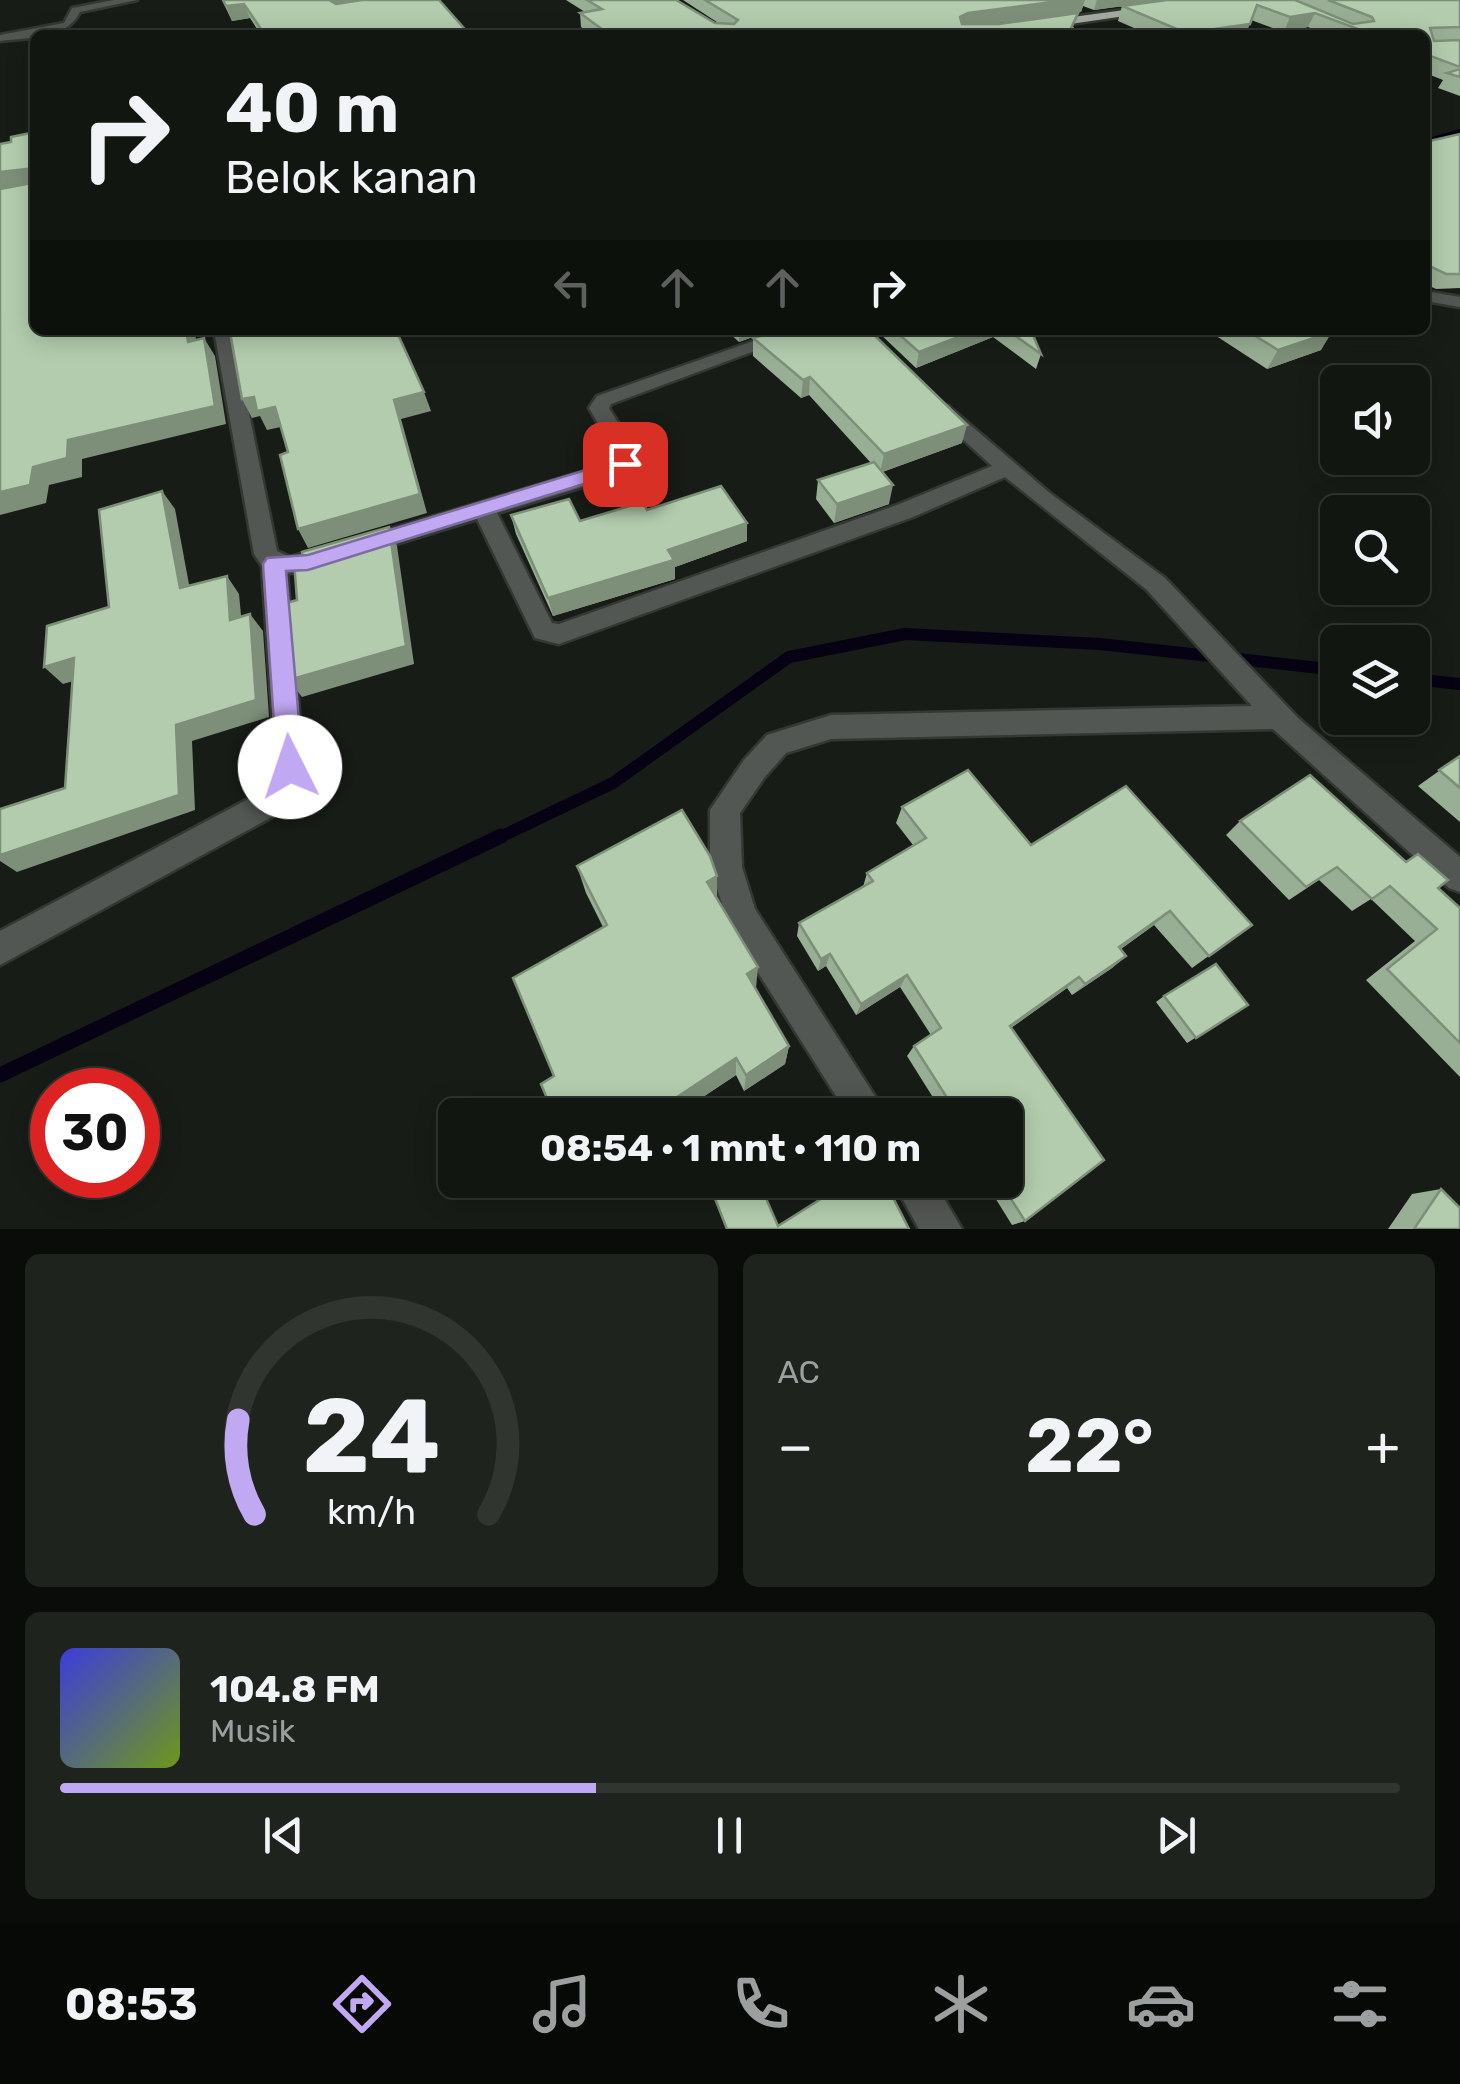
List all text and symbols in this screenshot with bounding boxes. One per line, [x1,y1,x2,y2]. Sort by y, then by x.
text: 40 m [225,67,399,150]
icon: right [60,70,190,200]
text: Belok kanan [225,151,478,204]
icon: left [545,260,600,315]
icon: ahead [650,260,705,315]
icon: ahead [755,260,810,315]
icon: right [860,260,915,315]
map controls [1320,365,1430,735]
button: sound [1320,365,1430,475]
pin [583,422,668,507]
icon: arrive [598,437,653,492]
button: search [1320,495,1430,605]
button: layers [1320,625,1430,735]
position arrow [238,715,342,819]
speed limit sign: 30 [30,1068,160,1198]
text: 08:54 · 1 mnt · 110 m [540,1125,921,1171]
text: AC [778,1353,820,1391]
text: 24 [302,1375,440,1498]
text: 22° [1025,1402,1154,1491]
text: − [778,1414,813,1479]
text: + [1366,1414,1400,1479]
text: km/h [327,1491,416,1533]
text: 104.8 FM [210,1666,380,1712]
text: Musik [210,1712,295,1750]
icon: previous [256,1808,311,1863]
icon: pause [702,1808,757,1863]
icon: next [1149,1808,1204,1863]
icon: directions [327,1969,397,2039]
icon: music [527,1969,597,2039]
icon: phone [726,1969,796,2039]
icon: climate [926,1969,996,2039]
icon: car [1126,1969,1196,2039]
icon: filters [1325,1969,1395,2039]
text: 08:53 [65,1978,198,2031]

